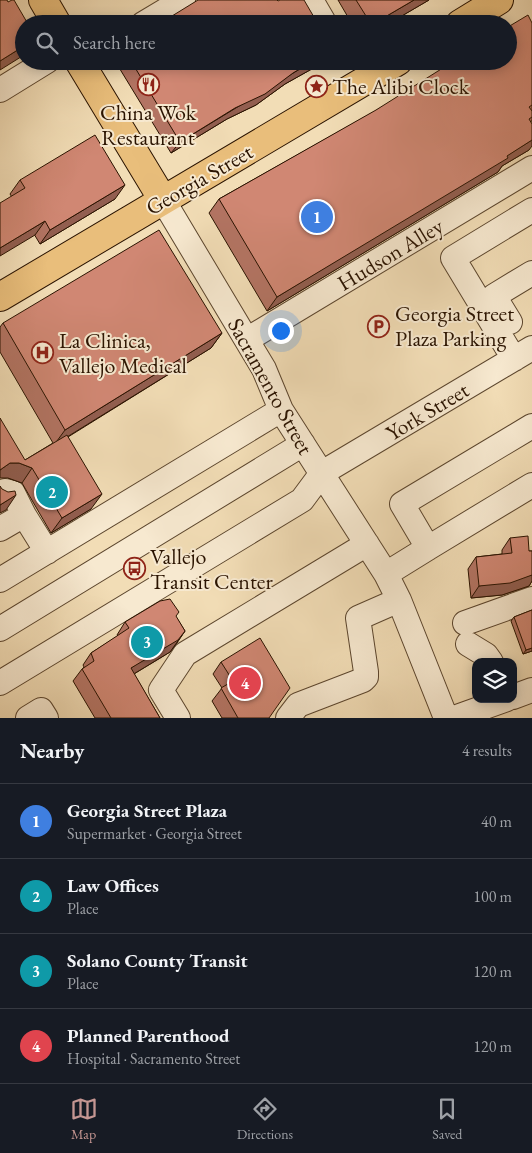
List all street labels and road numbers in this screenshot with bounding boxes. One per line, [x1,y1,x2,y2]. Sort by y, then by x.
street label: Georgia Street [140,137,258,222]
street label: Hudson Alley [332,211,449,297]
street label: Sacramento Street [221,313,320,460]
street label: York Street [380,375,474,448]

